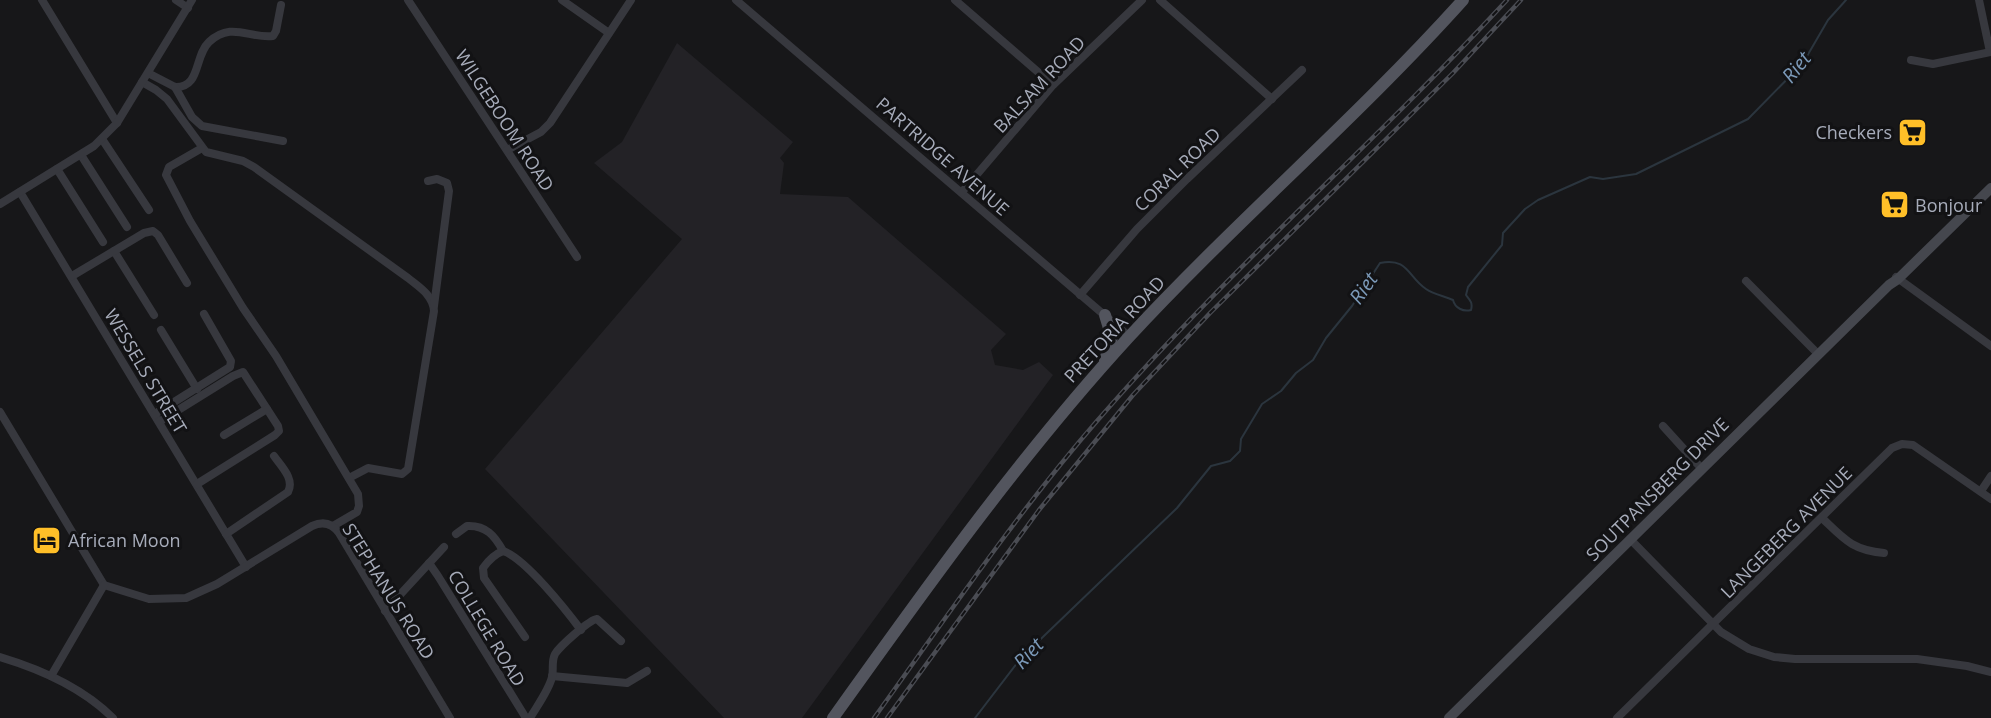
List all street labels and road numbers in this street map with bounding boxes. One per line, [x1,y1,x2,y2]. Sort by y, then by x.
street label: BALSAM ROAD [988,30,1090,138]
street label: WILGEBOOM ROAD [450,45,560,195]
street label: PARTRIDGE AVENUE [871,92,1015,220]
street label: CORAL ROAD [1129,122,1225,216]
street label: PRETORIA ROAD [1058,270,1170,388]
street label: WESSELS STREET [99,304,193,438]
street label: SOUTPANSBERG DRIVE [1580,412,1734,566]
street label: LANGEBERG AVENUE [1715,461,1857,603]
street label: STEPHANUS ROAD [337,518,441,664]
street label: COLLEGE ROAD [443,565,531,691]

